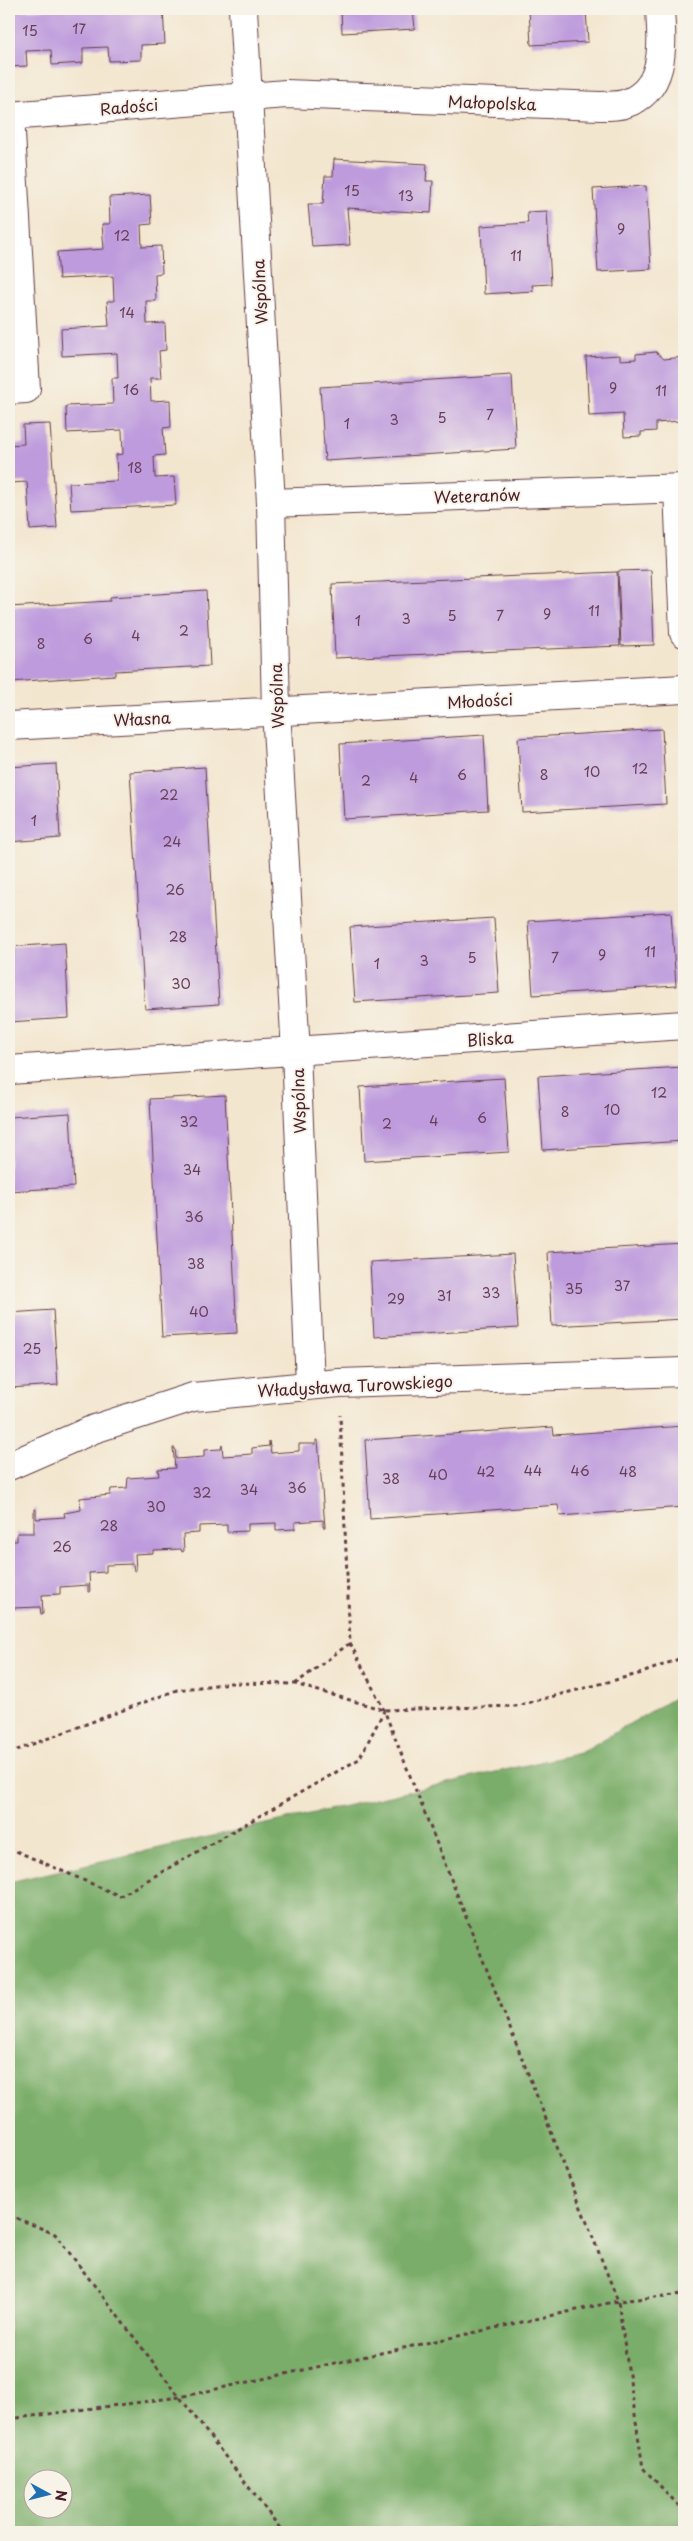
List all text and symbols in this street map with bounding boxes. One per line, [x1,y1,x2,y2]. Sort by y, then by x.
house number: 17 [72,18,86,39]
house number: 15 [22,20,38,41]
street label: Małopolska [447,88,537,116]
street label: Radości [99,92,159,120]
house number: 15 [344,180,360,201]
house number: 13 [398,185,414,206]
house number: 9 [617,218,625,239]
house number: 12 [114,225,130,246]
house number: 11 [510,245,522,266]
street label: Wspólna [245,259,273,325]
house number: 14 [119,302,135,323]
house number: 9 [609,377,617,398]
house number: 16 [123,379,139,400]
house number: 11 [655,380,667,401]
house number: 7 [486,404,494,425]
house number: 5 [437,407,447,428]
house number: 3 [389,409,399,430]
house number: 1 [344,413,350,434]
house number: 18 [127,457,143,478]
street label: Weteranów [433,481,521,509]
house number: 11 [588,600,600,621]
house number: 9 [543,603,551,624]
house number: 5 [447,605,457,626]
house number: 7 [496,605,504,626]
house number: 3 [401,608,411,629]
house number: 1 [355,610,361,631]
house number: 2 [179,620,189,641]
house number: 4 [131,625,141,646]
house number: 6 [83,628,93,649]
house number: 8 [37,633,45,654]
street label: Wspólna [263,663,289,729]
street label: Młodości [447,686,513,714]
street label: Własna [113,705,171,731]
house number: 12 [632,758,648,779]
house number: 10 [584,761,600,782]
house number: 6 [457,764,467,785]
house number: 8 [540,764,548,785]
house number: 4 [409,767,419,788]
house number: 2 [361,770,371,791]
house number: 22 [160,784,178,805]
house number: 1 [31,810,37,831]
house number: 24 [163,831,181,852]
house number: 26 [165,879,185,900]
house number: 28 [169,926,187,947]
house number: 11 [644,941,656,962]
house number: 9 [598,944,606,965]
house number: 5 [467,947,477,968]
house number: 7 [551,947,559,968]
house number: 3 [419,950,429,971]
house number: 1 [374,953,380,974]
house number: 30 [171,973,191,994]
street label: Bliska [466,1024,514,1052]
street label: Wspólna [285,1068,311,1134]
house number: 12 [651,1082,667,1103]
house number: 10 [604,1099,620,1120]
house number: 8 [561,1101,569,1122]
house number: 6 [477,1107,487,1128]
house number: 4 [429,1110,439,1131]
house number: 32 [180,1111,198,1132]
house number: 2 [382,1113,392,1134]
house number: 34 [183,1159,201,1180]
house number: 36 [184,1206,204,1227]
house number: 38 [187,1253,205,1274]
house number: 37 [614,1275,631,1296]
house number: 35 [565,1278,583,1299]
house number: 33 [482,1282,500,1303]
house number: 31 [437,1285,451,1306]
house number: 29 [387,1288,405,1309]
house number: 40 [189,1301,209,1322]
house number: 25 [23,1338,41,1359]
street label: Władysława Turowskiego [257,1368,453,1402]
house number: 44 [524,1460,542,1481]
house number: 46 [570,1460,590,1481]
house number: 42 [477,1461,495,1482]
house number: 48 [619,1461,637,1482]
house number: 40 [428,1464,448,1485]
house number: 38 [382,1468,400,1489]
house number: 36 [287,1477,307,1498]
house number: 34 [240,1479,258,1500]
house number: 32 [193,1482,211,1503]
house number: 30 [146,1496,166,1517]
house number: 28 [100,1515,118,1536]
house number: 26 [52,1536,72,1557]
north arrow [22,2468,72,2518]
text: N [50,2489,72,2502]

